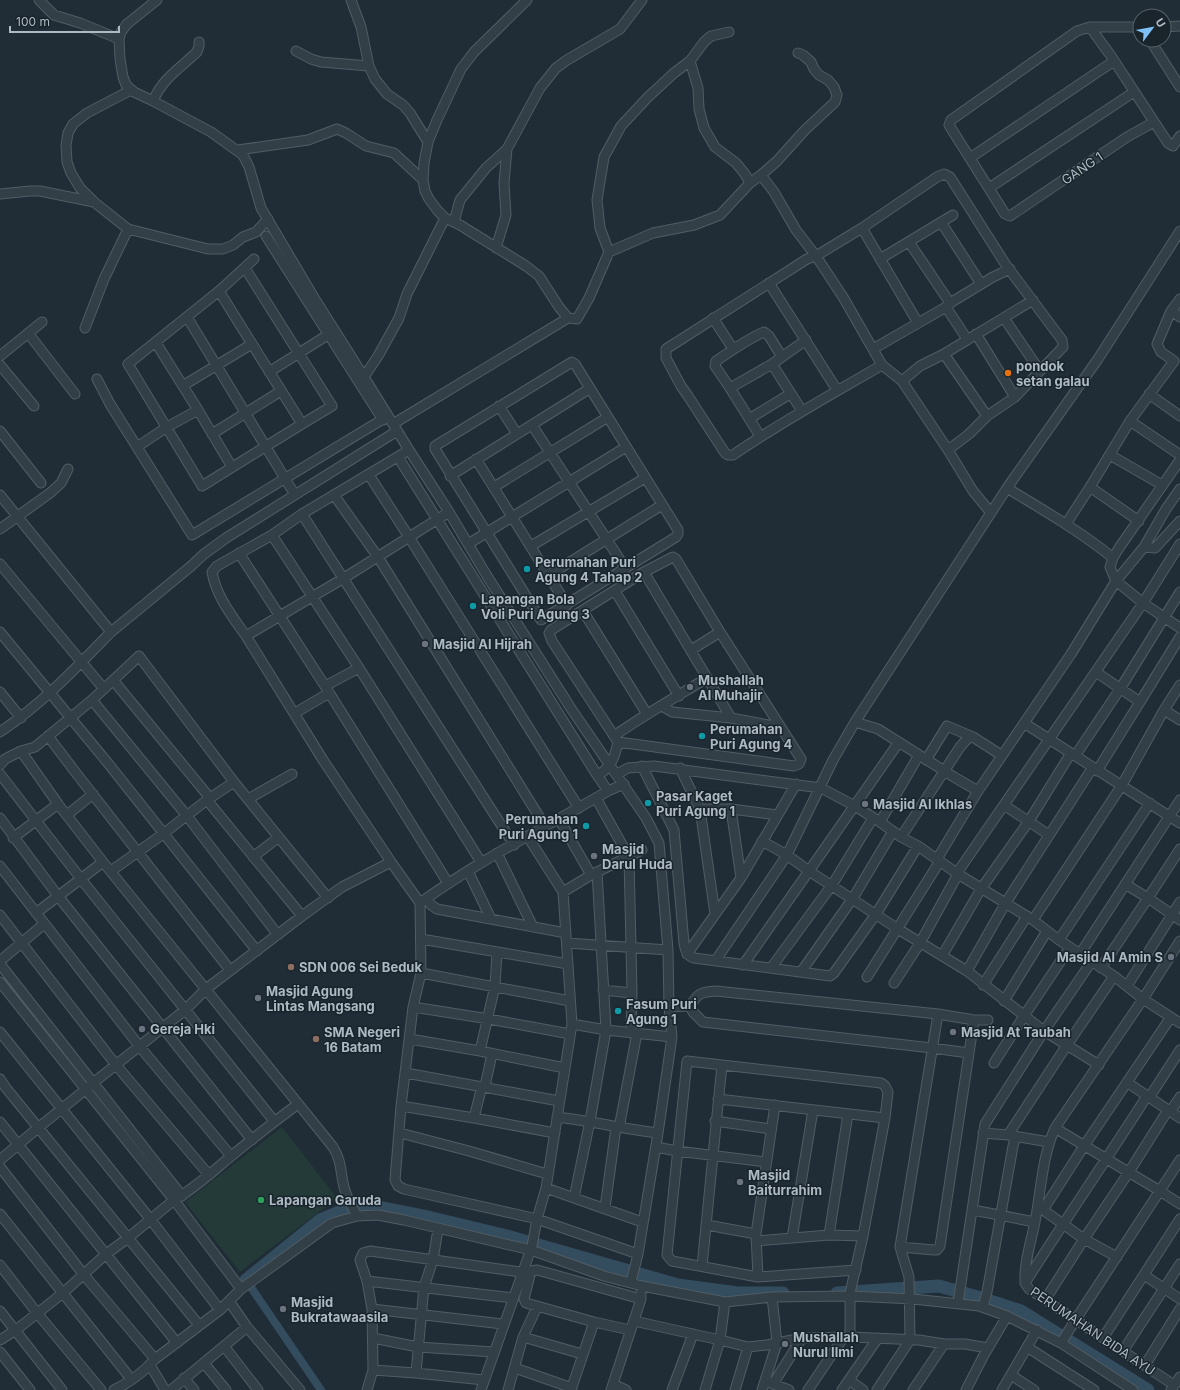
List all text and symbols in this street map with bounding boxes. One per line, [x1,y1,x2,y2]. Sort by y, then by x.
scale bar [10,8,119,34]
north arrow [1132,8,1172,48]
text: 100 m [16,14,50,29]
text: U [1152,16,1169,30]
street label: GANG 1 [1058,148,1106,188]
place label: pondok setan galau [1016,358,1090,389]
marker: pondok setan galau [1003,368,1013,378]
place label: Perumahan Puri Agung 4 Tahap 2 [535,554,642,585]
marker: Perumahan Puri Agung 4 Tahap 2 [522,564,532,574]
place label: Lapangan Bola Voli Puri Agung 3 [481,591,590,622]
marker: Lapangan Bola Voli Puri Agung 3 [468,601,478,611]
place label: Masjid Al Hijrah [433,636,532,652]
marker: Masjid Al Hijrah [420,639,430,649]
place label: Mushallah Al Muhajir [698,672,764,703]
marker: Mushallah Al Muhajir [685,682,695,692]
place label: Perumahan Puri Agung 4 [710,721,793,752]
marker: Perumahan Puri Agung 4 [697,731,707,741]
place label: Pasar Kaget Puri Agung 1 [656,788,735,819]
place label: Masjid Al Ikhlas [873,796,972,812]
marker: Pasar Kaget Puri Agung 1 [643,798,653,808]
marker: Masjid Al Ikhlas [860,799,870,809]
place label: Perumahan Puri Agung 1 [499,811,578,842]
marker: Perumahan Puri Agung 1 [581,821,591,831]
place label: Masjid Darul Huda [602,841,672,872]
marker: Masjid Darul Huda [589,851,599,861]
place label: Masjid Al Amin S [1057,949,1163,965]
marker: Masjid Al Amin S [1166,952,1176,962]
place label: SDN 006 Sei Beduk [299,959,422,975]
marker: SDN 006 Sei Beduk [286,962,296,972]
place label: Masjid Agung Lintas Mangsang [266,983,375,1014]
marker: Masjid Agung Lintas Mangsang [253,993,263,1003]
place label: Fasum Puri Agung 1 [626,996,697,1027]
marker: Fasum Puri Agung 1 [613,1006,623,1016]
place label: Gereja Hki [150,1021,215,1037]
marker: Gereja Hki [137,1024,147,1034]
place label: SMA Negeri 16 Batam [324,1024,400,1055]
place label: Masjid At Taubah [961,1024,1071,1040]
marker: Masjid At Taubah [948,1027,958,1037]
marker: SMA Negeri 16 Batam [311,1034,321,1044]
place label: Masjid Baiturrahim [748,1167,822,1198]
marker: Masjid Baiturrahim [735,1177,745,1187]
place label: Lapangan Garuda [269,1192,381,1208]
marker: Lapangan Garuda [256,1195,266,1205]
street label: PERUMAHAN BIDA AYU [1028,1283,1158,1379]
place label: Masjid Bukratawaasila [291,1294,388,1325]
marker: Masjid Bukratawaasila [278,1304,288,1314]
place label: Mushallah Nurul Ilmi [793,1329,859,1360]
marker: Mushallah Nurul Ilmi [780,1339,790,1349]

